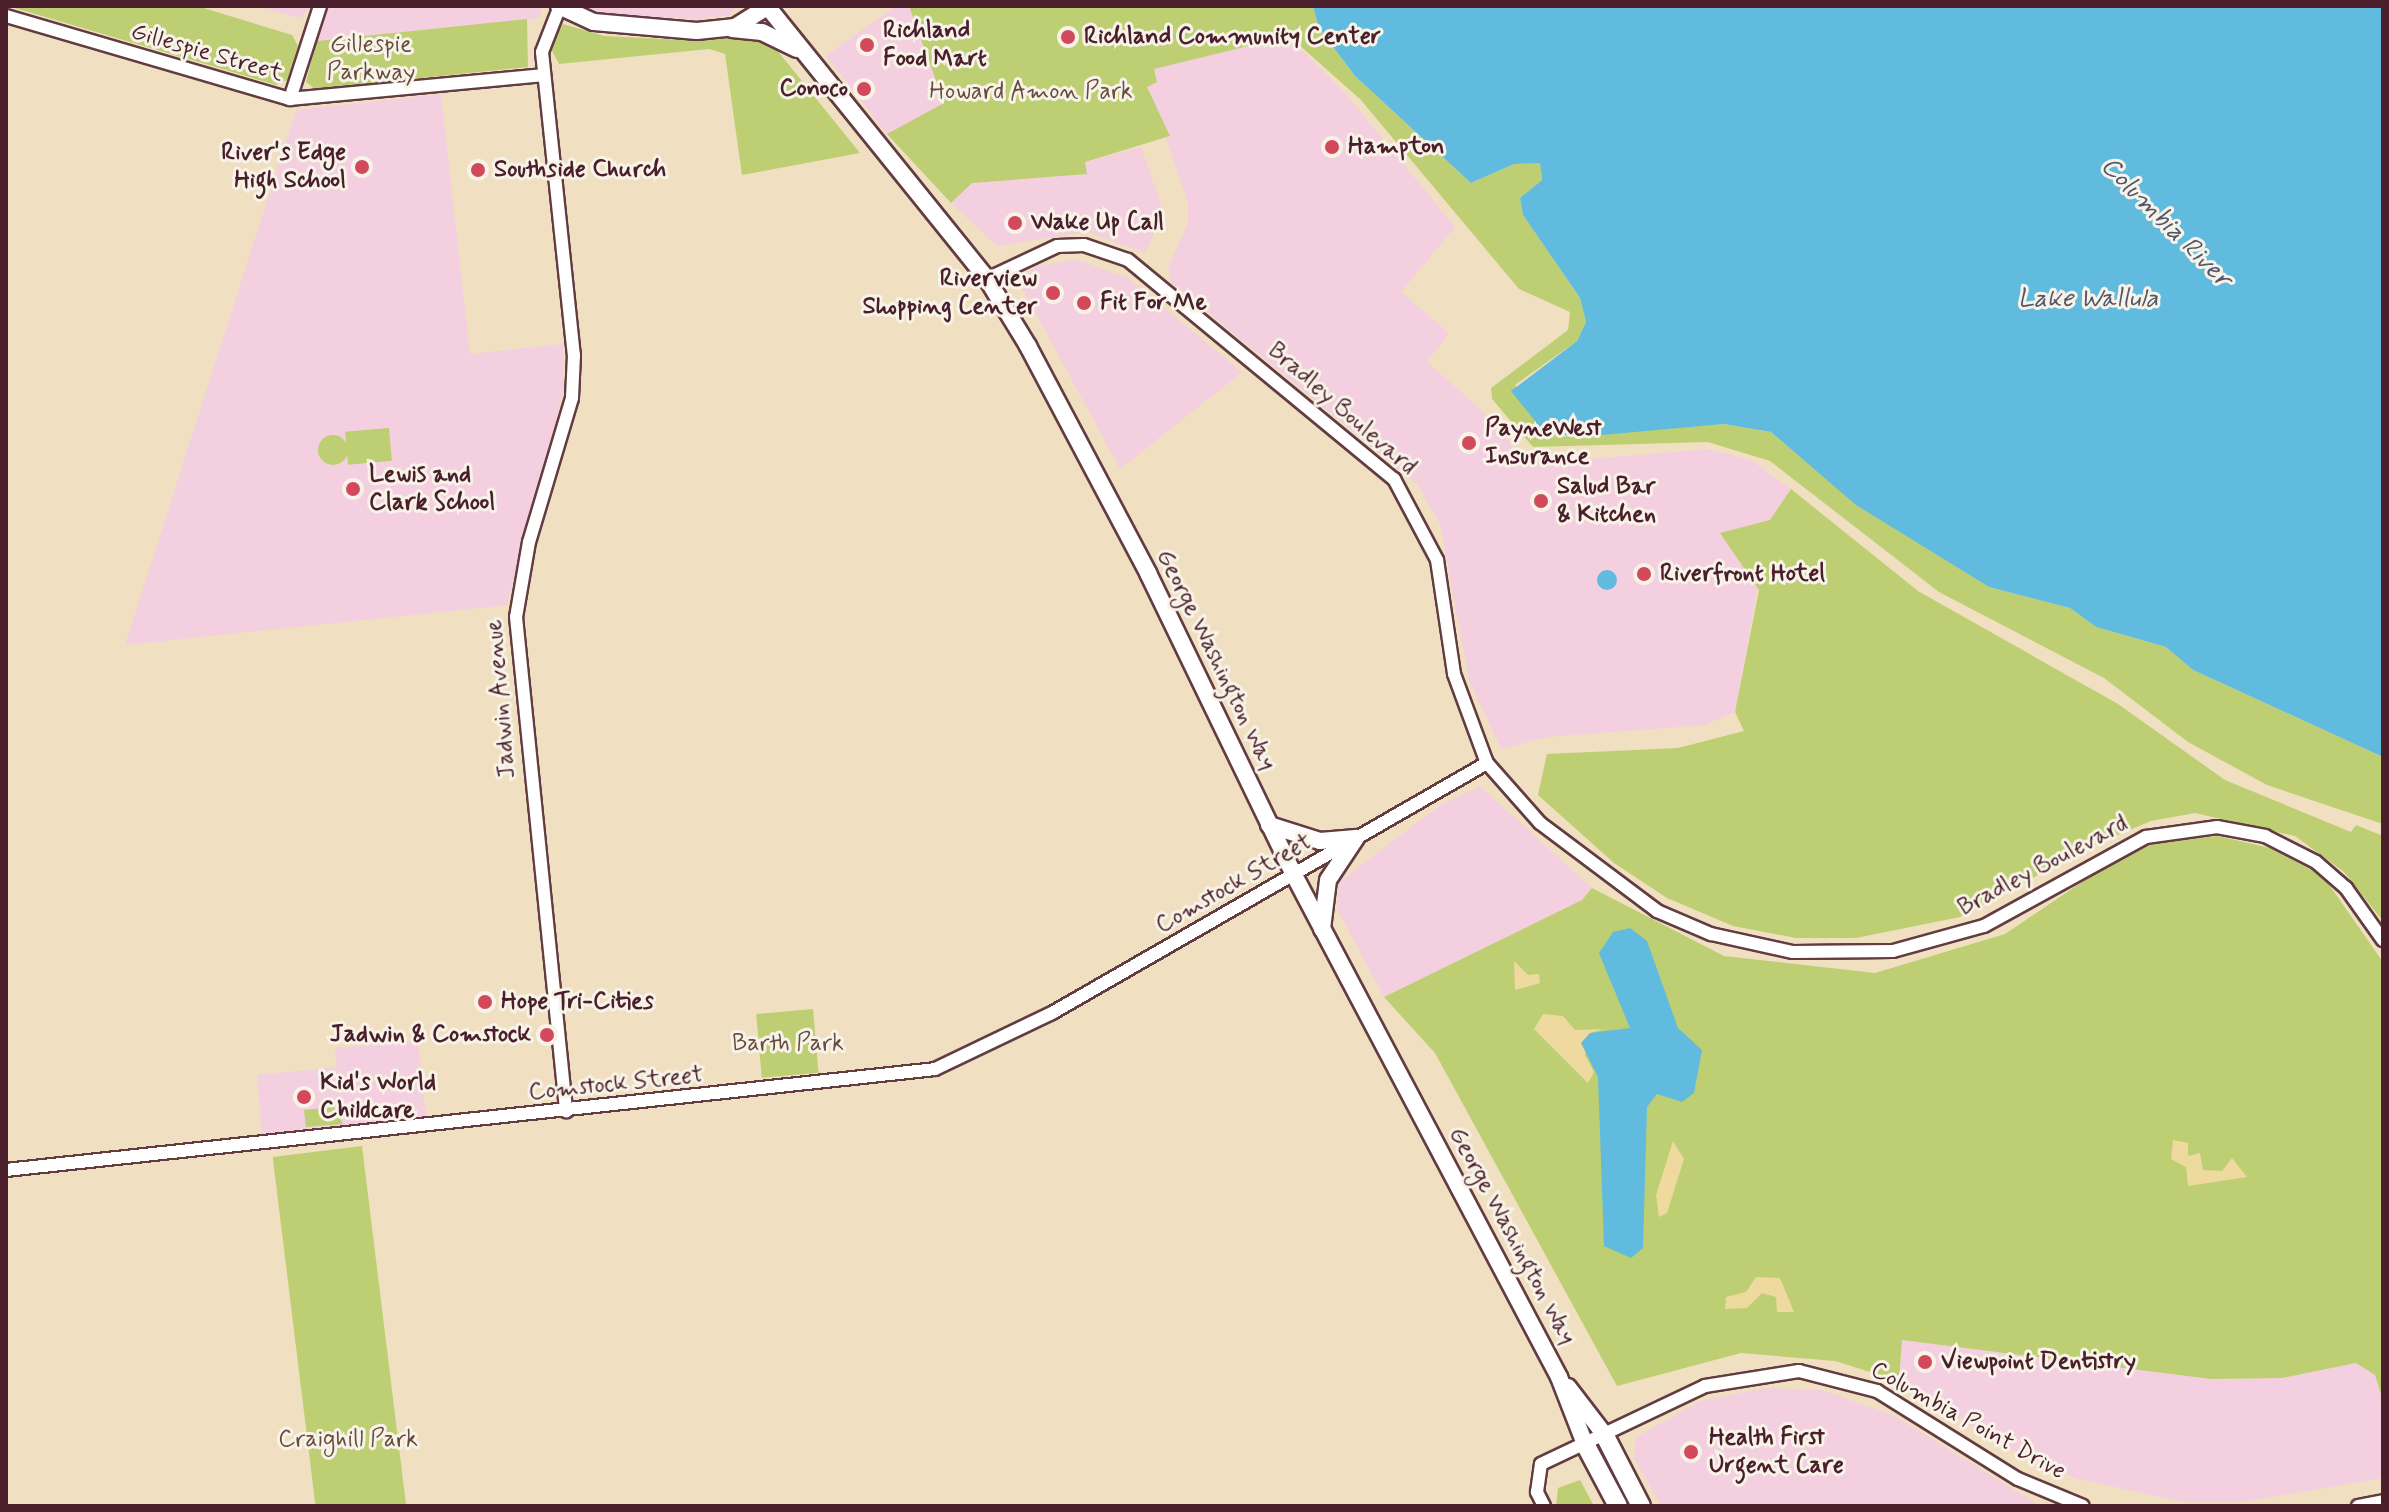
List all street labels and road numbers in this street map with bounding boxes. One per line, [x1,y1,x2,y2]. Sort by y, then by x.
street label: Gillespie Street [128,18,286,88]
street label: Bradley Boulevard [1264,339,1420,479]
street label: George Washington Way [1149,544,1283,776]
street label: Jadwin Avenue [480,620,522,778]
street label: Bradley Boulevard [1956,811,2130,921]
street label: Comstock Street [1151,828,1317,940]
street label: Comstock Street [528,1061,704,1107]
street label: George Washington Way [1442,1121,1582,1351]
street label: Columbia Point Drive [1867,1356,2069,1486]

